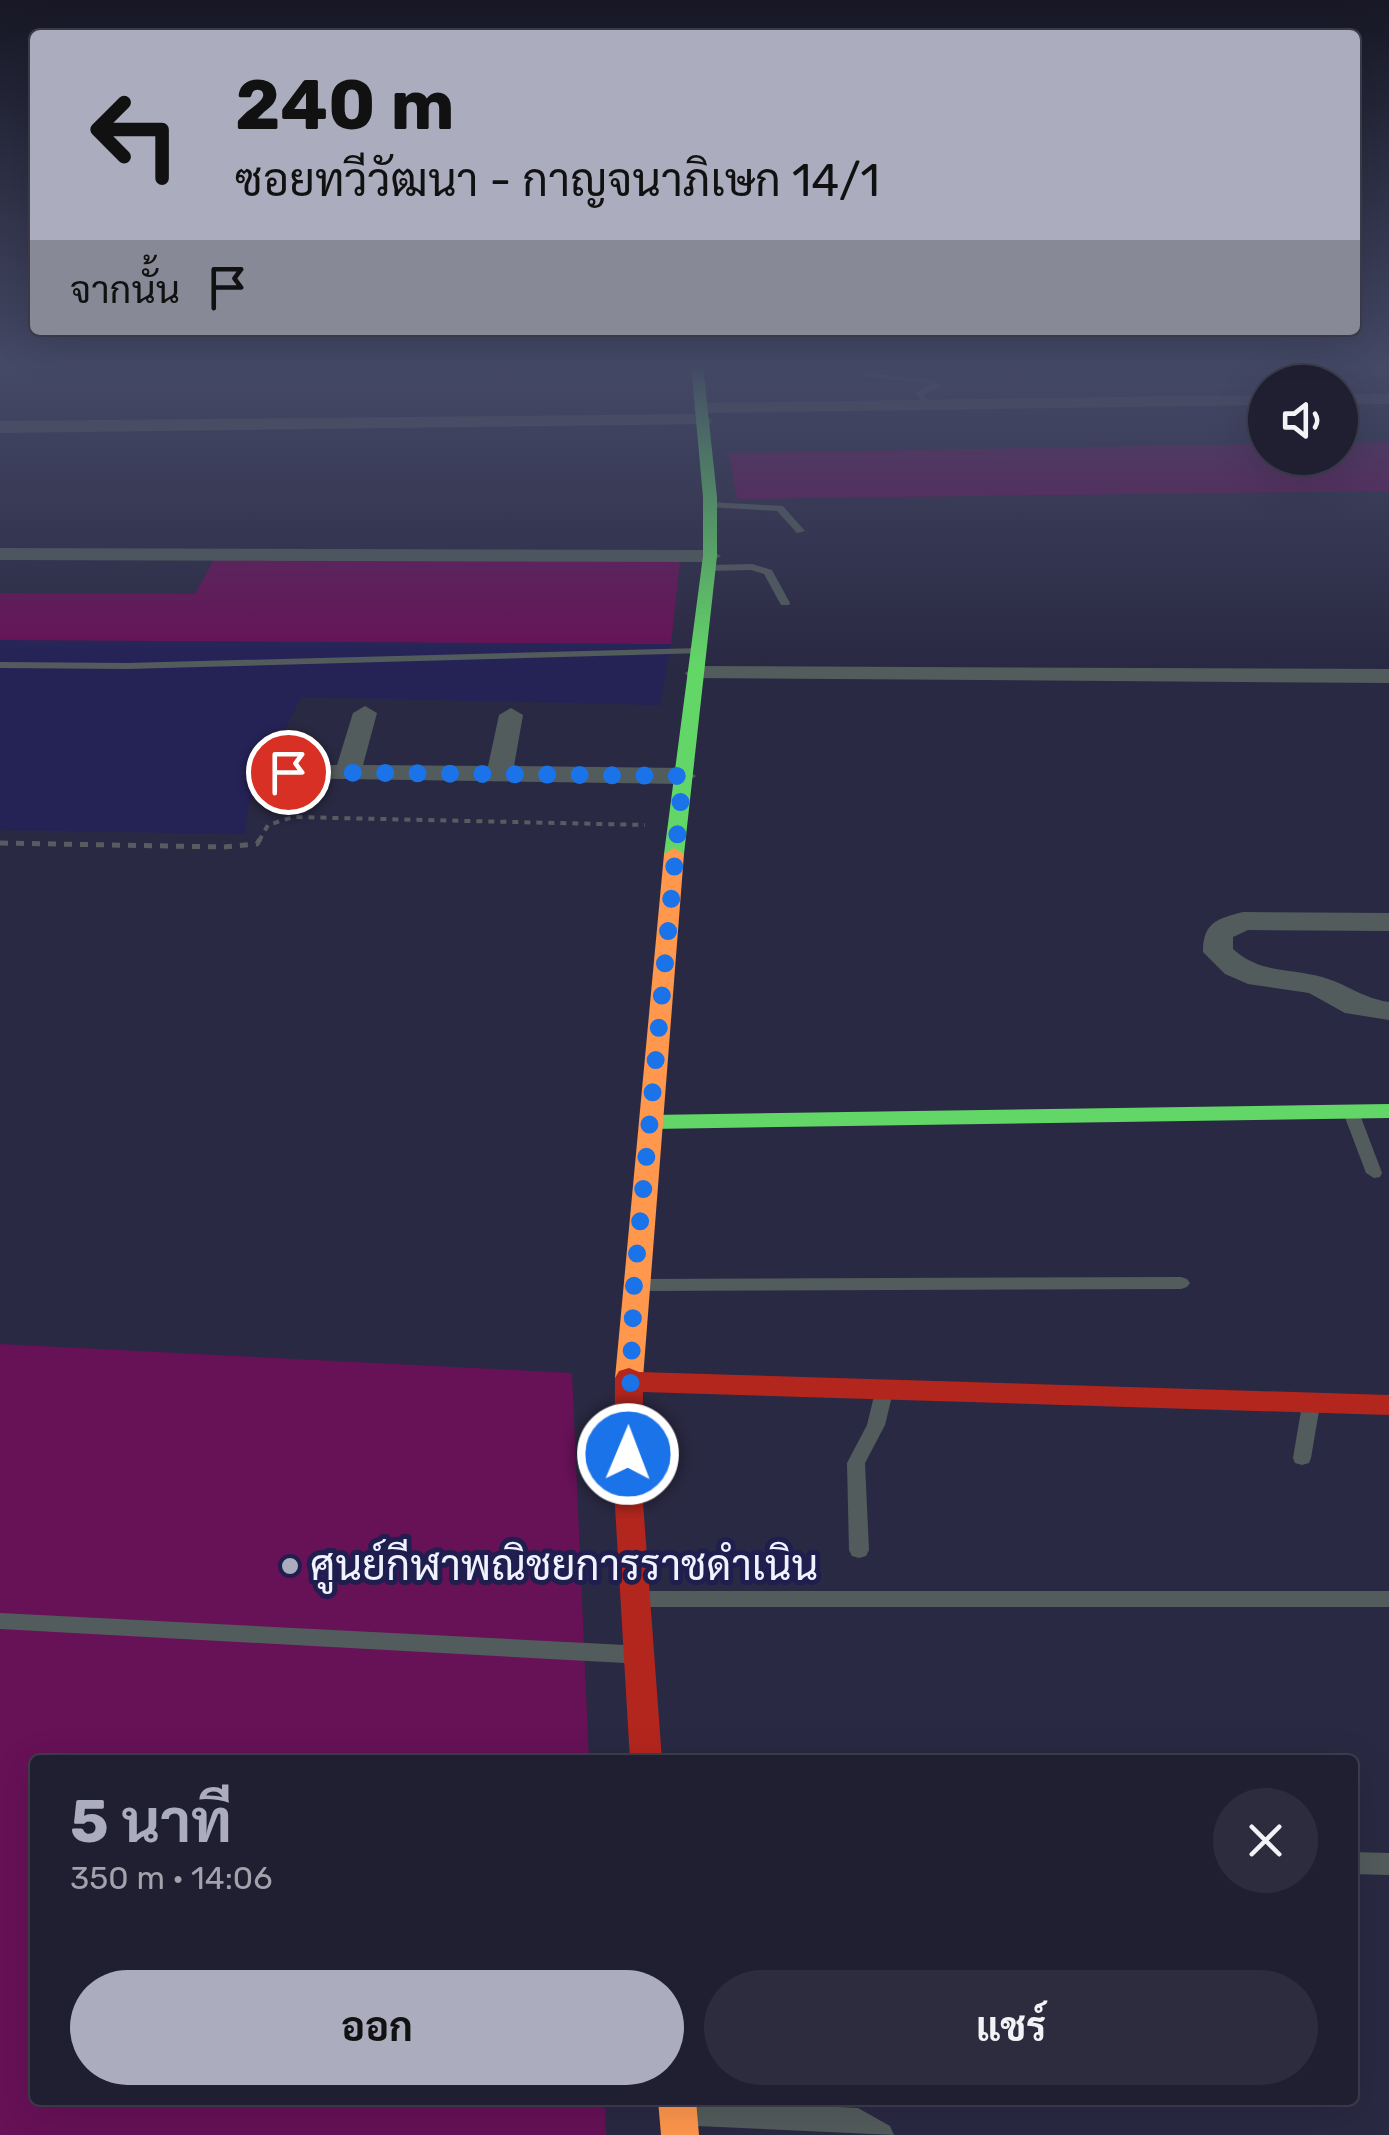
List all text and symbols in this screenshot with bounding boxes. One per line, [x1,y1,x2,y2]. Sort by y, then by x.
text: 240 m [235,64,455,147]
icon: left [70,70,200,200]
text: ซอยทวีวัฒนา - กาญจนาภิเษก 14/1 [235,154,880,207]
icon: arrive [200,260,255,315]
text: จากนั้น [70,267,180,313]
map controls [1248,365,1358,475]
button: sound [1248,365,1358,475]
pin [246,730,331,815]
icon: arrive [261,745,316,800]
position arrow [576,1402,680,1506]
place label: ศูนย์กีฬาพณิชยการราชดำเนิน [310,1539,818,1594]
marker: ศูนย์กีฬาพณิชยการราชดำเนิน [279,1555,301,1577]
text: 5 นาที [70,1786,232,1857]
button: close [1213,1788,1318,1893]
text: 350 m · 14:06 [70,1859,272,1897]
button: ออก [70,1970,684,2085]
button: แชร์ [704,1970,1318,2085]

